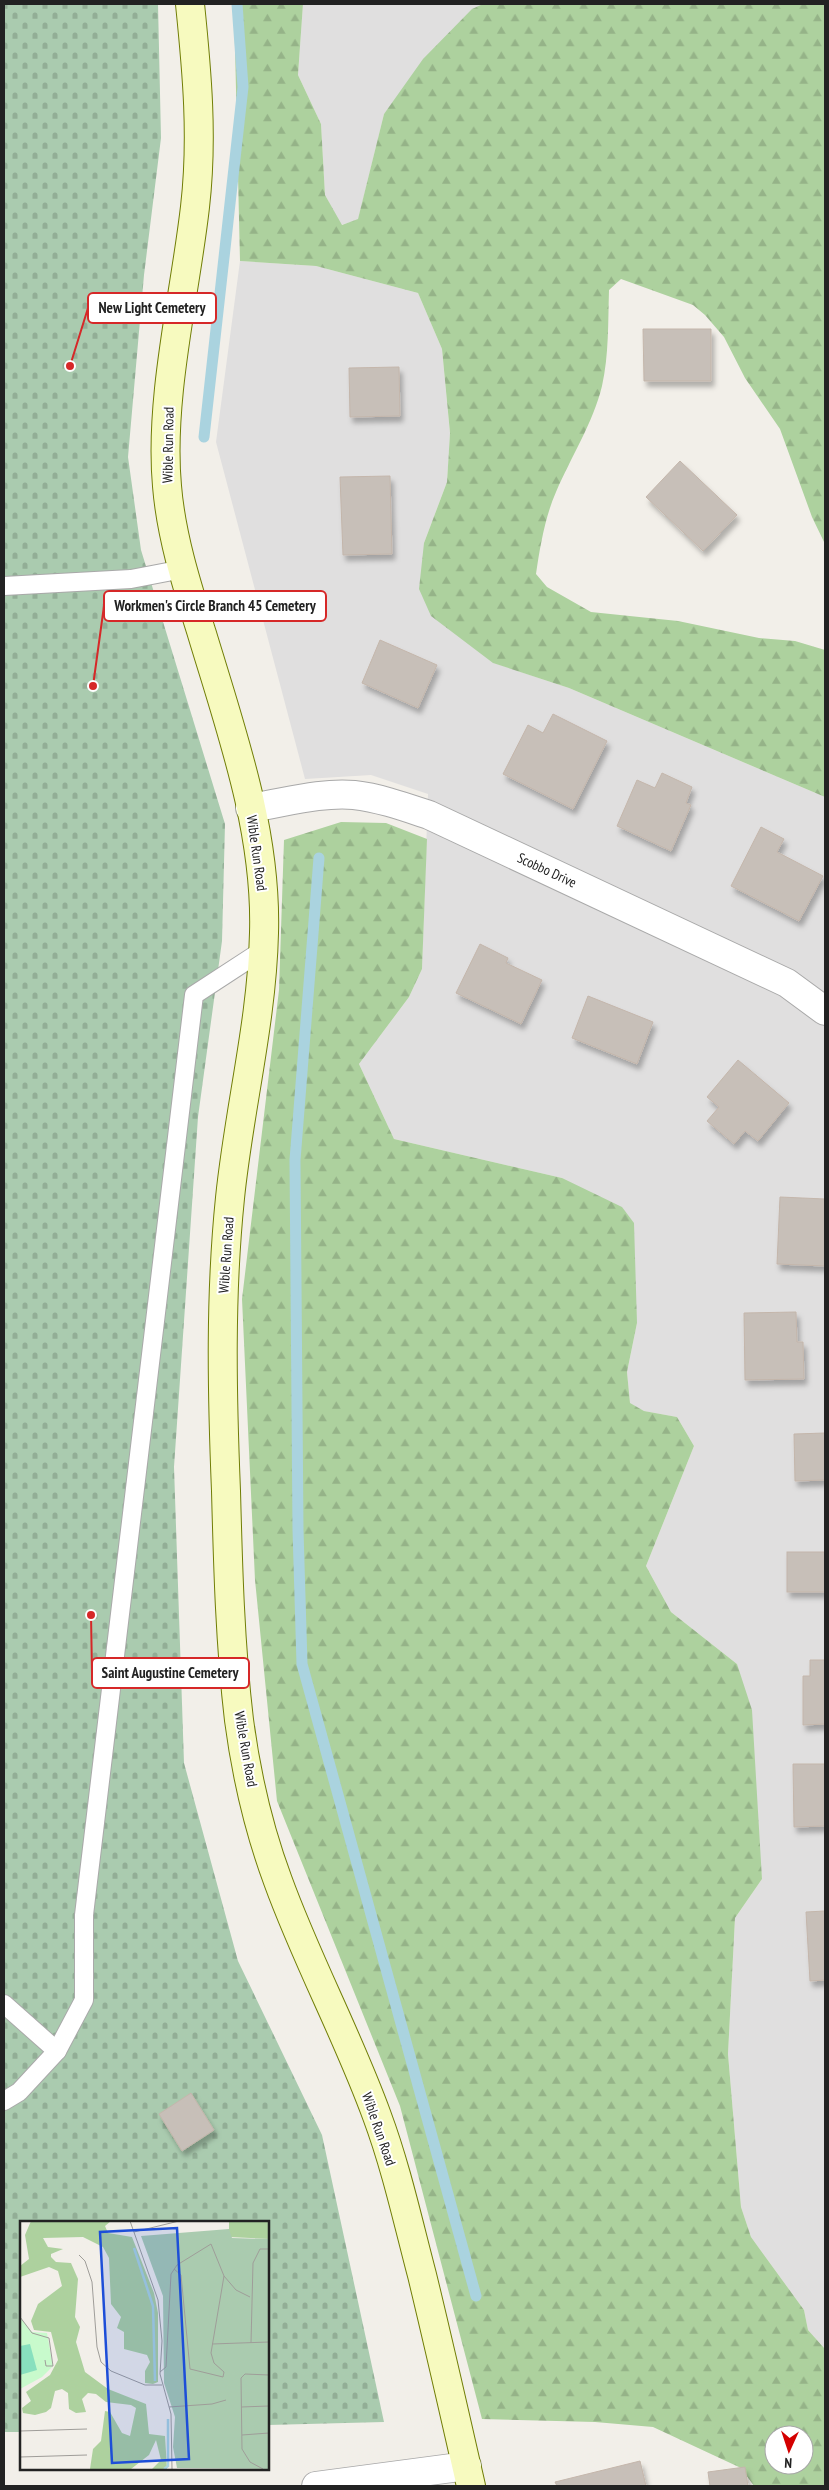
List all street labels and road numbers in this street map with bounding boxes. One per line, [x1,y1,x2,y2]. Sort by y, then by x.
street label: Wible Run Road [158,407,178,483]
street label: Wible Run Road [243,814,271,892]
street label: Scobbo Drive [514,848,580,892]
street label: Wible Run Road [214,1216,238,1294]
street label: Wible Run Road [231,1710,261,1788]
street label: Wible Run Road [358,2090,400,2168]

